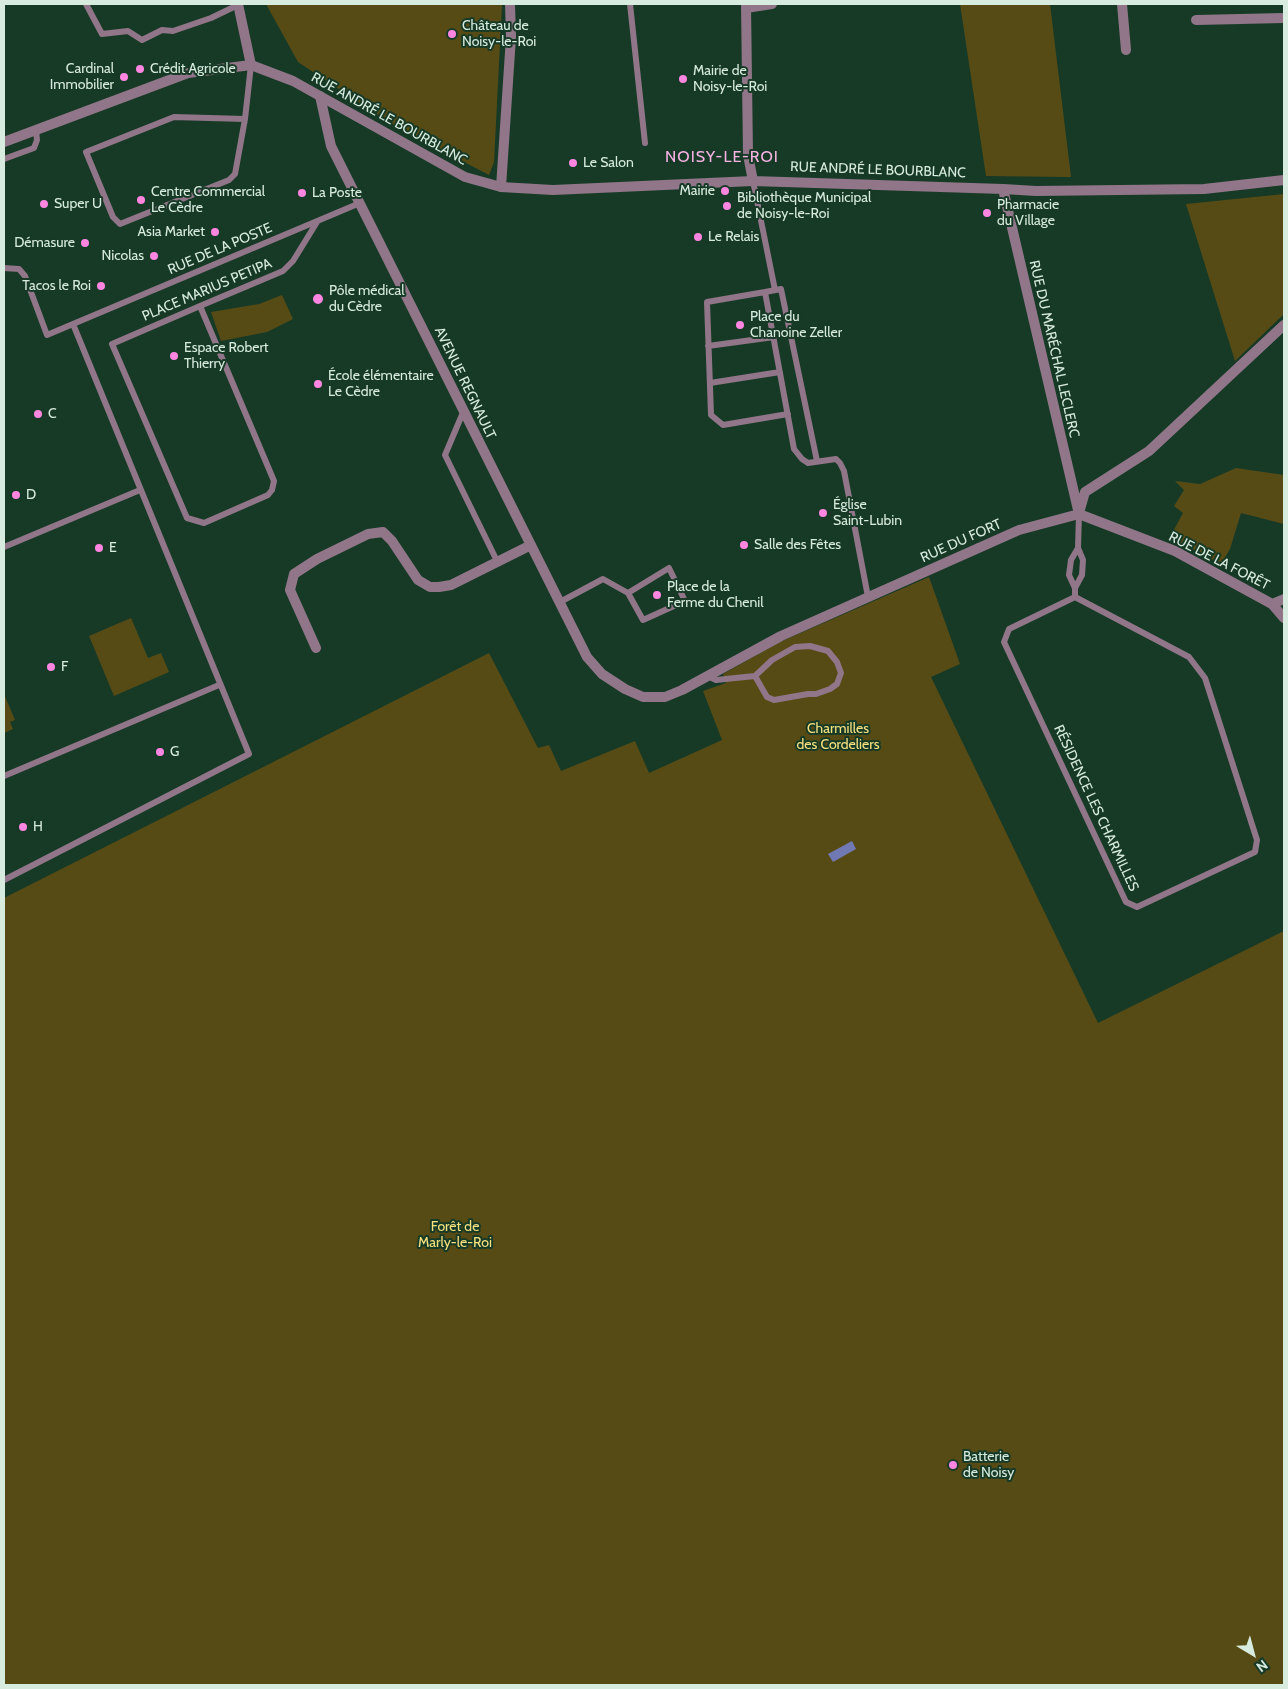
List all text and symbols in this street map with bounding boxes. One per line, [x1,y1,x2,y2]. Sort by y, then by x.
place label: Château de Noisy-le-Roi [462,18,536,50]
marker: Château de Noisy-le-Roi [446,28,458,40]
place label: Cardinal Immobilier [50,61,114,94]
place label: Crédit Agricole [150,61,236,77]
marker: Crédit Agricole [134,63,146,75]
place label: Mairie de Noisy-le-Roi [693,63,767,95]
street label: RUE ANDRÉ LE BOURBLANC [308,69,470,169]
marker: Cardinal Immobilier [118,71,130,83]
marker: Mairie de Noisy-le-Roi [677,73,689,85]
district label: NOISY-LE-ROI [664,147,780,167]
place label: Le Salon [583,155,634,171]
marker: Le Salon [567,157,579,169]
street label: RUE ANDRÉ LE BOURBLANC [790,159,966,181]
place label: Mairie [679,183,715,199]
place label: Centre Commercial Le Cèdre [151,184,265,216]
place label: La Poste [312,185,362,201]
marker: Mairie [719,185,731,197]
marker: La Poste [296,187,308,199]
place label: Bibliothèque Municipal de Noisy-le-Roi [737,190,871,222]
marker: Centre Commercial Le Cèdre [135,194,147,206]
place label: Super U [54,196,102,212]
place label: Pharmacie du Village [997,197,1059,230]
marker: Super U [38,198,50,210]
marker: Bibliothèque Municipal de Noisy-le-Roi [721,200,733,212]
marker: Pharmacie du Village [981,207,993,219]
street label: RUE DE LA POSTE [165,219,275,279]
place label: Asia Market [137,224,205,240]
marker: Asia Market [209,226,221,238]
place label: Le Relais [708,229,759,245]
marker: Le Relais [692,231,704,243]
place label: Démasure [14,235,75,251]
marker: Démasure [79,237,91,249]
place label: Nicolas [102,248,144,264]
marker: Nicolas [148,250,160,262]
street label: PLACE MARIUS PETIPA [140,255,274,325]
street label: RUE DU MARÉCHAL LECLERC [1025,259,1083,439]
place label: Tacos le Roi [22,278,91,294]
marker: Tacos le Roi [95,280,107,292]
place label: Pôle médical du Cèdre [329,283,405,316]
marker: Pôle médical du Cèdre [311,292,325,306]
place label: Place du Chanoine Zeller [750,309,842,342]
marker: Place du Chanoine Zeller [734,319,746,331]
street label: AVENUE REGNAULT [431,324,499,442]
place label: Espace Robert Thierry [184,340,269,372]
marker: Espace Robert Thierry [168,350,180,362]
place label: École élémentaire Le Cèdre [328,368,434,401]
marker: École élémentaire Le Cèdre [312,378,324,390]
place label: C [48,406,57,422]
marker: C [32,408,44,420]
place label: D [26,487,36,503]
marker: D [10,489,22,501]
place label: Église Saint-Lubin [833,497,902,530]
marker: Église Saint-Lubin [817,507,829,519]
street label: RUE DU FORT [918,516,1004,566]
street label: RUE DE LA FORÊT [1166,528,1272,594]
place label: Salle des Fêtes [754,537,841,553]
marker: Salle des Fêtes [738,539,750,551]
place label: E [109,540,117,556]
marker: E [93,542,105,554]
place label: Place de la Ferme du Chenil [667,579,764,612]
marker: Place de la Ferme du Chenil [651,589,663,601]
place label: F [61,659,68,675]
marker: F [45,661,57,673]
park label: Charmilles des Cordeliers [797,721,879,754]
street label: RÉSIDENCE LES CHARMILLES [1050,722,1142,894]
place label: G [170,744,179,760]
marker: G [154,746,166,758]
place label: H [33,819,43,835]
marker: H [17,821,29,833]
park label: Forêt de Marly-le-Roi [418,1219,492,1252]
place label: Batterie de Noisy [963,1449,1014,1481]
marker: Batterie de Noisy [947,1459,959,1471]
north arrow [1228,1629,1278,1679]
text: N [1253,1656,1271,1676]

